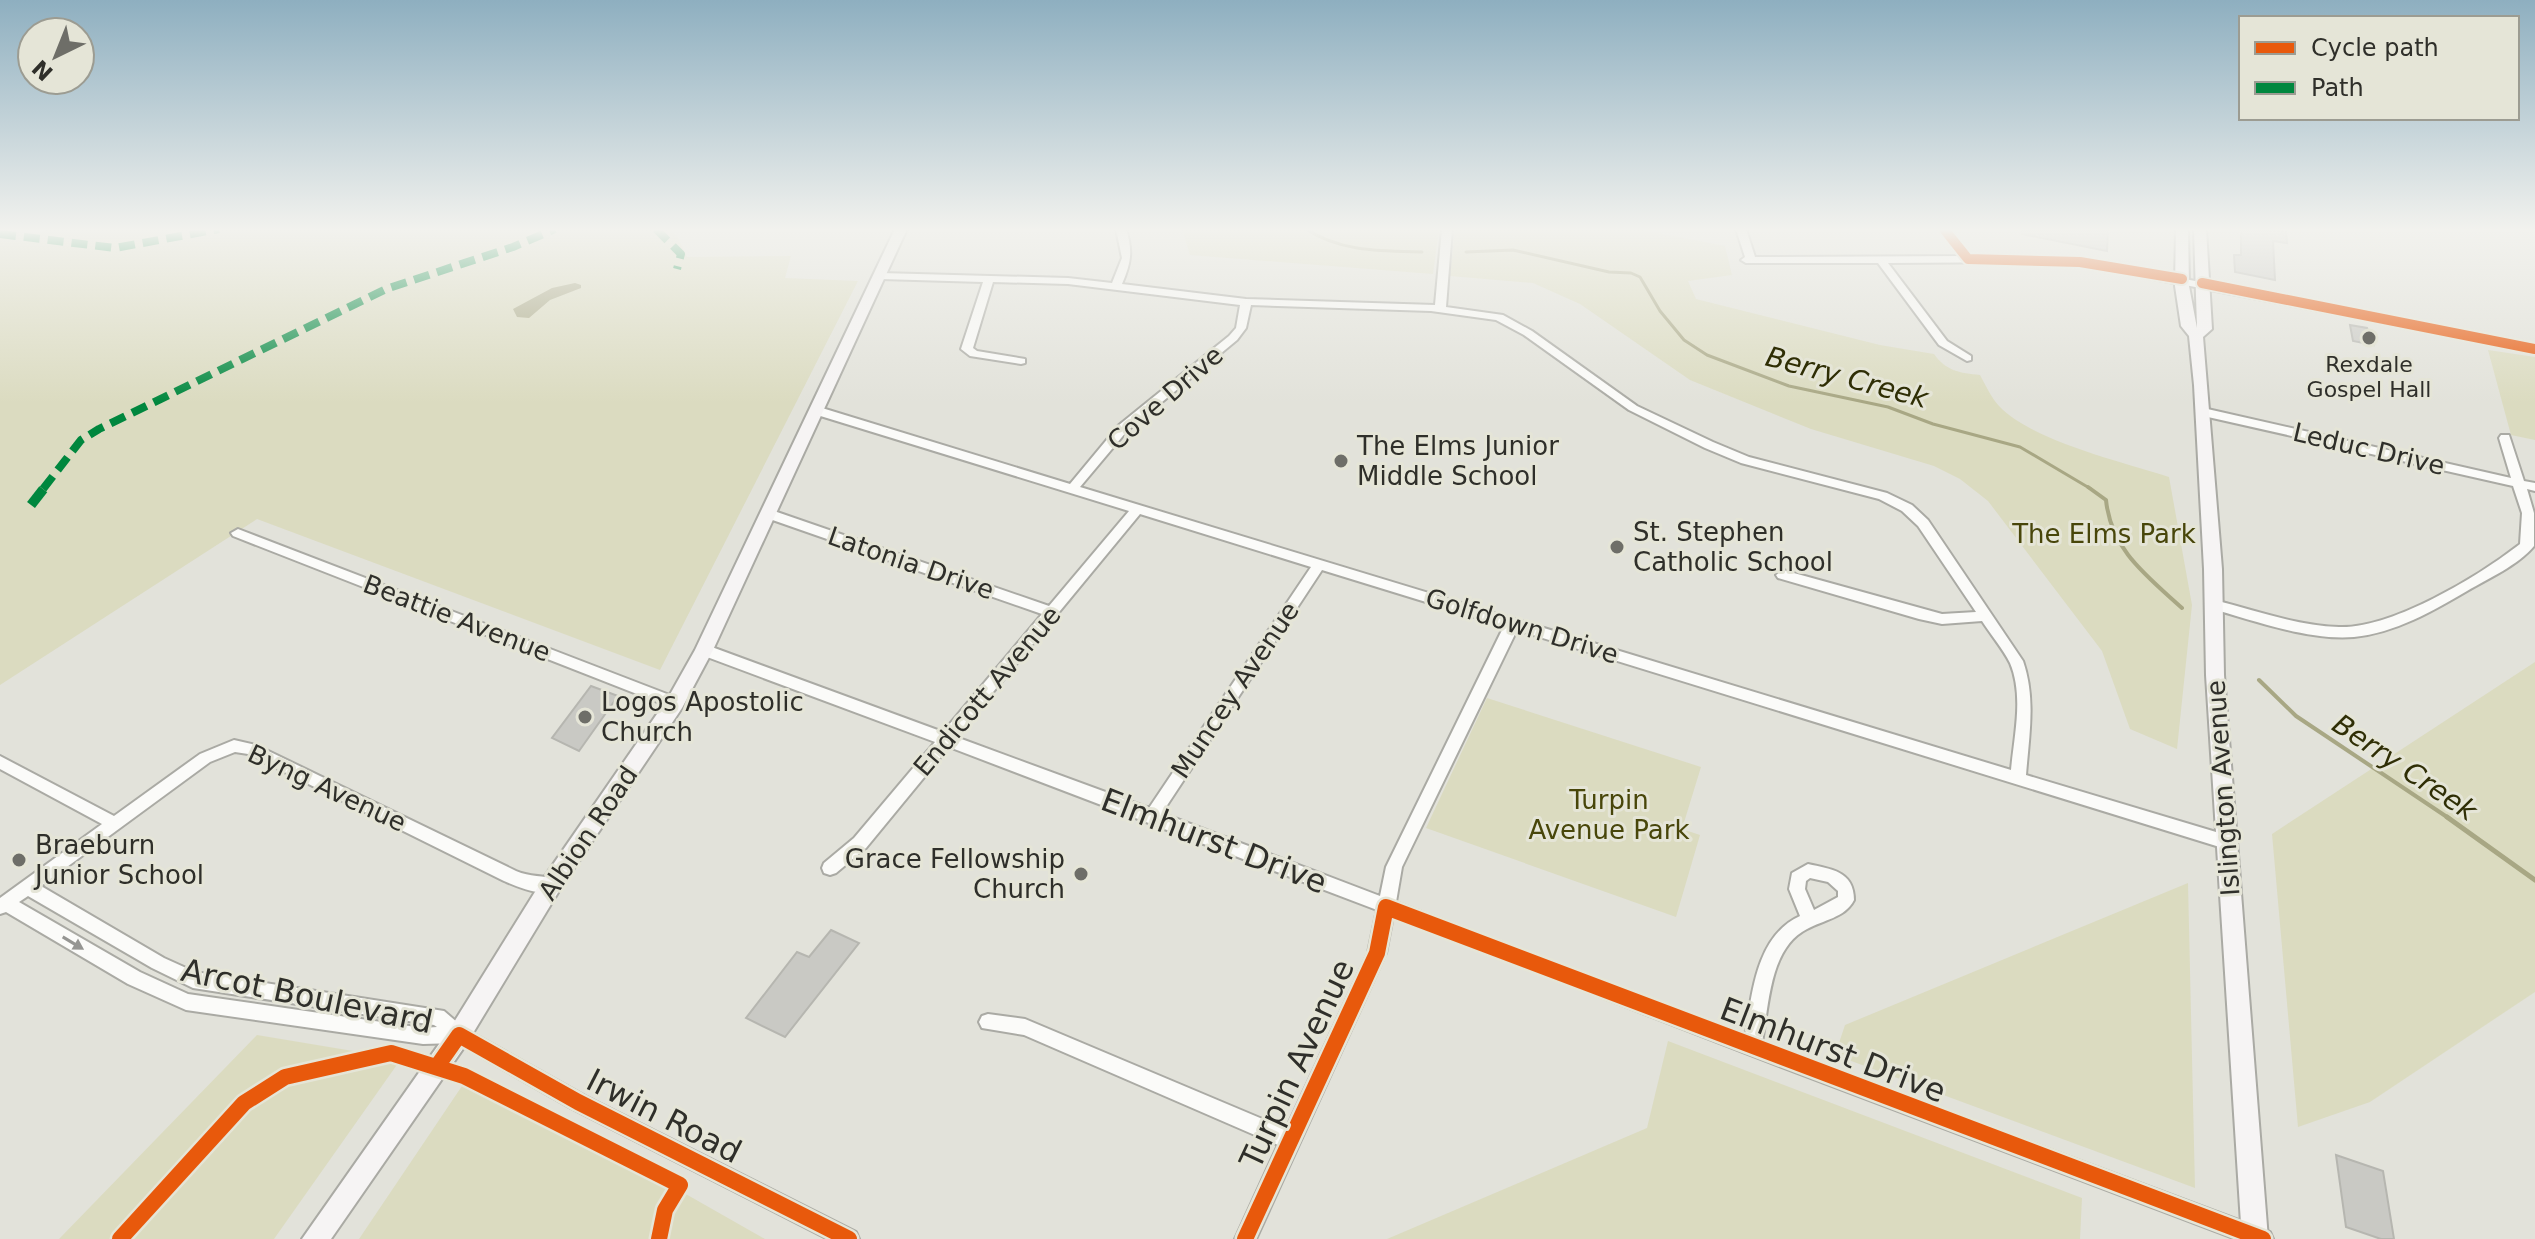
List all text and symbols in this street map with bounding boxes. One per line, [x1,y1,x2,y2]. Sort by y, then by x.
north arrow [16,16,96,96]
legend [2239,16,2519,120]
text: Cycle path [2311,34,2439,62]
text: N [27,55,58,86]
text: Path [2311,74,2364,102]
marker: Rexdale Gospel Hall [2360,329,2378,347]
street label: Cove Drive [1101,340,1229,456]
water label: Berry Creek [1762,340,1933,415]
place label: Rexdale Gospel Hall [2307,352,2431,402]
street label: Leduc Drive [2290,417,2448,481]
place label: The Elms Junior Middle School [1356,431,1559,491]
marker: The Elms Junior Middle School [1332,452,1350,470]
place label: St. Stephen Catholic School [1633,517,1833,577]
park label: The Elms Park [2011,519,2196,549]
street label: Latonia Drive [824,521,998,605]
marker: St. Stephen Catholic School [1608,538,1626,556]
street label: Beattie Avenue [359,568,555,668]
street label: Golfdown Drive [1422,582,1622,670]
street label: Muncey Avenue [1165,596,1305,784]
street label: Endicott Avenue [907,600,1067,782]
street label: Islington Avenue [2200,679,2246,897]
place label: Logos Apostolic Church [601,687,804,747]
water label: Berry Creek [2326,707,2485,829]
marker: Logos Apostolic Church [576,708,594,726]
street label: Byng Avenue [243,738,411,838]
street label: Albion Road [532,761,644,905]
street label: Elmhurst Drive [1096,780,1332,902]
park label: Turpin Avenue Park [1528,785,1690,845]
place label: Braeburn Junior School [33,830,204,890]
place label: Grace Fellowship Church [845,844,1065,904]
marker: Braeburn Junior School [10,851,28,869]
marker: Grace Fellowship Church [1072,865,1090,883]
one-way arrow [62,936,84,950]
street label: Arcot Boulevard [178,951,436,1041]
street label: Turpin Avenue [1231,953,1362,1176]
street label: Elmhurst Drive [1715,989,1951,1111]
street label: Irwin Road [580,1061,748,1171]

